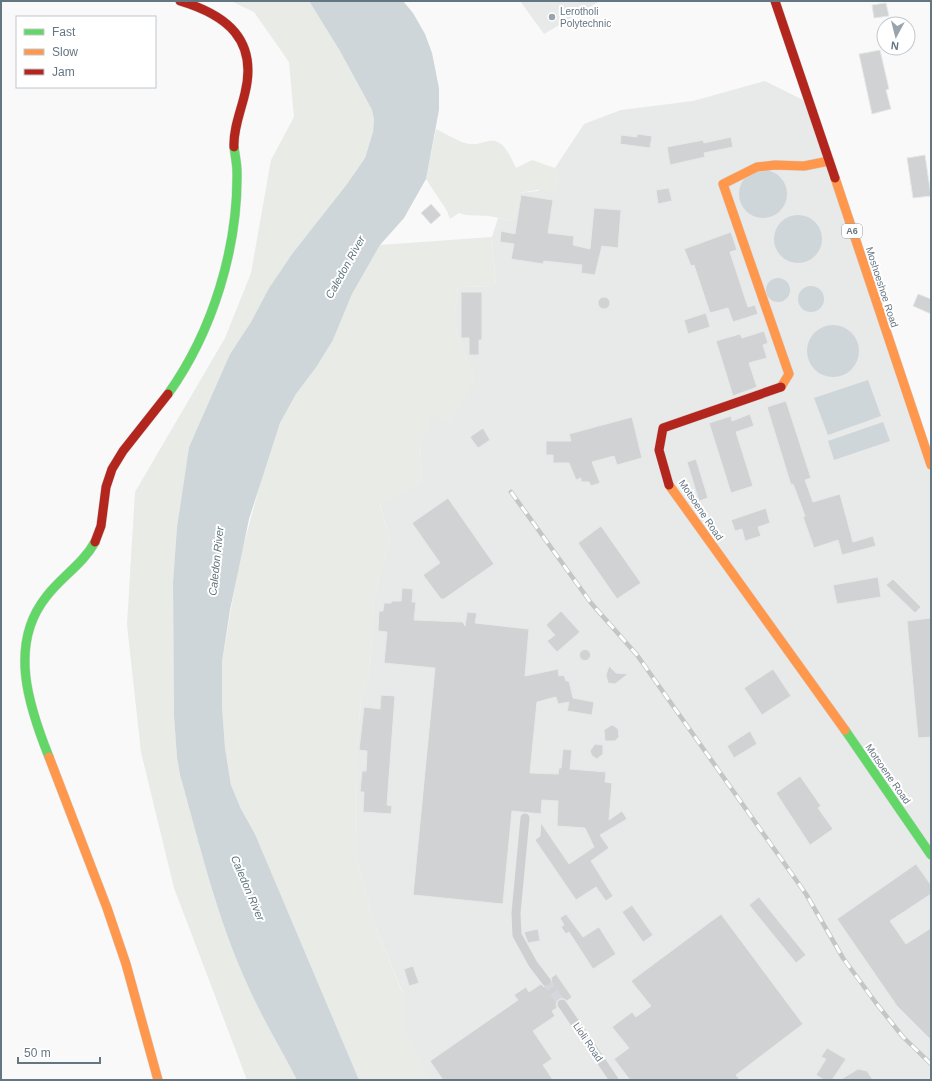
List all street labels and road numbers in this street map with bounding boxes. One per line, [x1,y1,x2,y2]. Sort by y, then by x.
road number: A6 [842,224,862,238]
street label: Moshoeshoe Road [864,245,900,329]
street label: Motsoene Road [677,478,725,542]
street label: Motsoene Road [863,742,913,806]
street label: Lioli Road [571,1020,605,1064]

